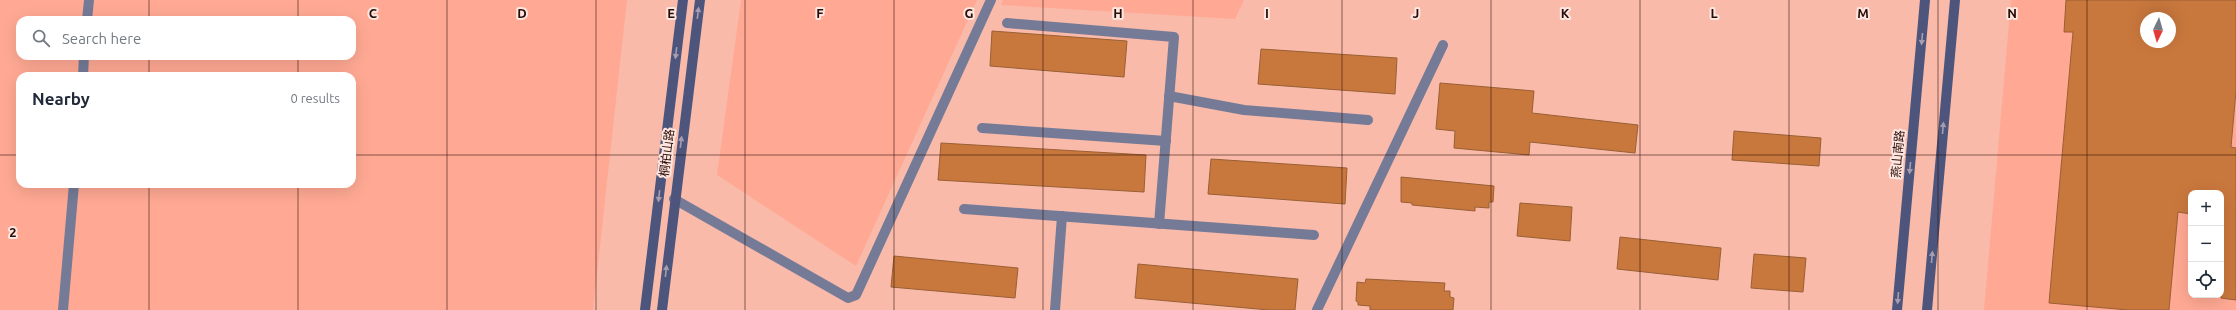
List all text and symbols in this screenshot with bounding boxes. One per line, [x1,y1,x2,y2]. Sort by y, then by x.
text: C [369,6,378,20]
text: D [517,6,527,20]
text: E [667,6,675,20]
text: F [816,6,824,20]
text: G [965,6,974,20]
text: H [1113,6,1123,20]
text: I [1265,6,1269,20]
text: J [1413,6,1419,20]
text: K [1561,6,1570,20]
text: L [1710,6,1718,20]
text: M [1857,6,1869,20]
text: N [2007,6,2017,20]
one-way arrow [695,7,701,19]
north arrow [2140,12,2176,48]
search box [16,16,356,60]
icon: search [30,27,52,49]
text: Search here [62,30,141,47]
one-way arrow [1918,33,1925,45]
one-way arrow [673,47,679,59]
text: Nearby [32,89,90,108]
text: 0 results [290,91,340,105]
one-way arrow [1940,122,1947,134]
street label: 桐柏山路 [657,128,676,178]
street label: 燕山南路 [1889,129,1906,178]
one-way arrow [678,136,685,148]
one-way arrow [1906,162,1913,174]
one-way arrow [656,190,662,202]
map controls [2188,190,2224,298]
button: + [2188,190,2224,226]
text: 2 [9,225,17,239]
button: − [2188,226,2224,262]
one-way arrow [1929,251,1935,263]
button: locate [2188,262,2224,298]
one-way arrow [663,265,669,277]
one-way arrow [1895,292,1902,304]

